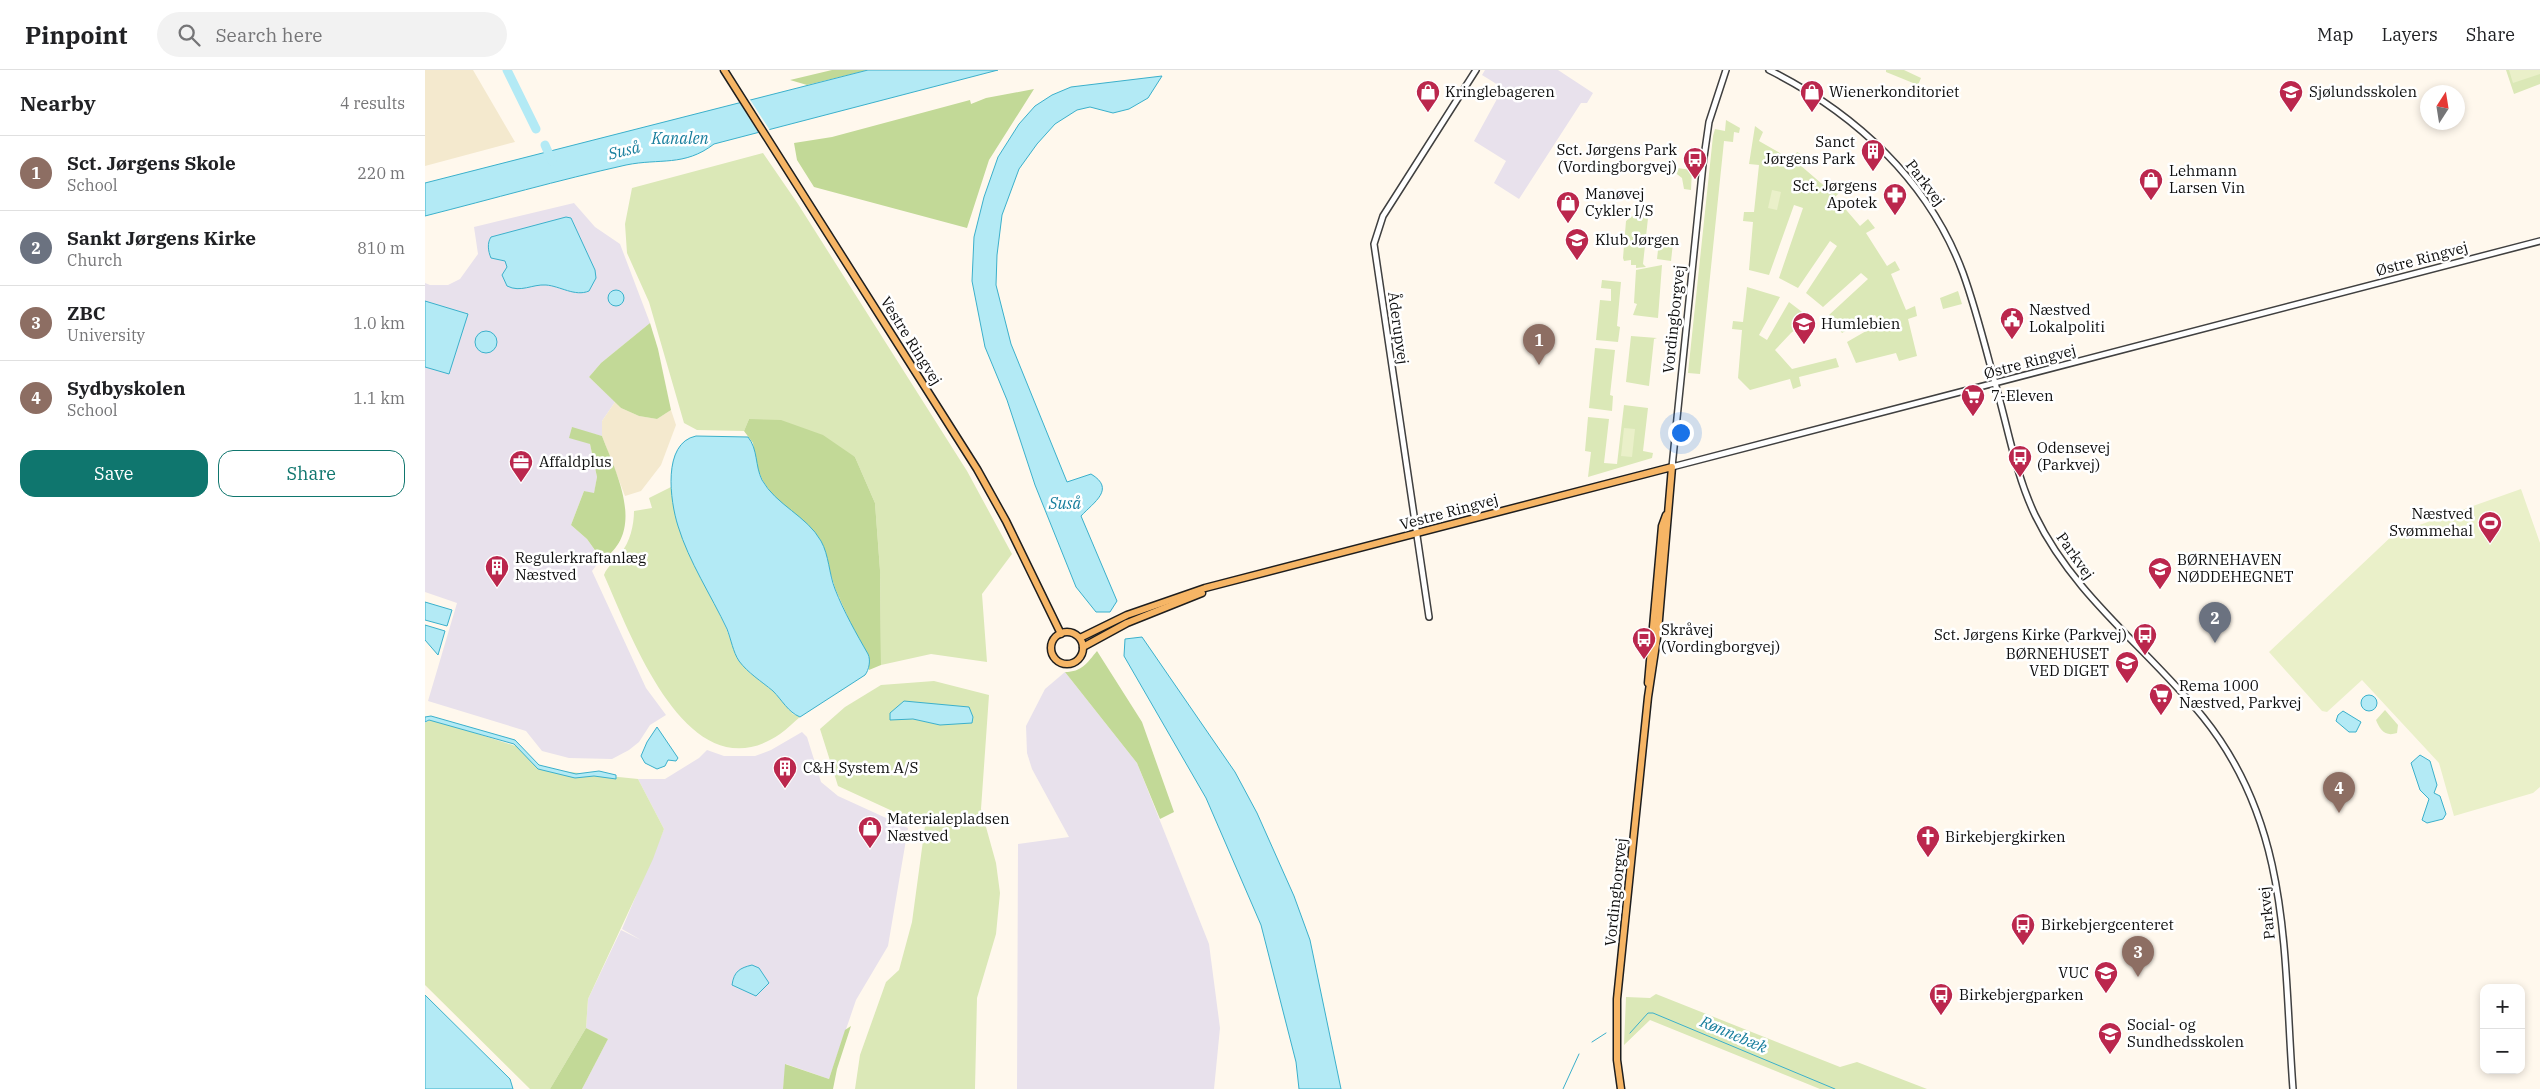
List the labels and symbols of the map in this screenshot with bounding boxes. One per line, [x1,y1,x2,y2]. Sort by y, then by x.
shop icon: Kringlebageren [1415,79,1441,113]
shop icon: Wienerkonditoriet [1799,79,1825,113]
school or university icon: Sjølundsskolen [2278,79,2304,113]
place label: Kringlebageren [1445,82,1555,101]
place label: Wienerkonditoriet [1829,82,1959,101]
place label: Sjølundsskolen [2309,82,2417,101]
north arrow [2420,85,2465,130]
water label: Kanalen [650,128,709,148]
place label: Sanct Jørgens Park [1764,132,1855,168]
water label: Suså [605,136,642,164]
building icon: Sanct Jørgens Park [1860,138,1886,172]
place label: Sct. Jørgens Park (Vordingborgvej) [1556,140,1677,176]
bus stop icon: Sct. Jørgens Park (Vordingborgvej) [1682,146,1708,180]
street label: Parkvej [1902,156,1949,210]
place label: Lehmann Larsen Vin [2169,161,2246,197]
shop icon: Lehmann Larsen Vin [2138,167,2164,201]
place label: Sct. Jørgens Apotek [1793,176,1877,212]
pharmacy icon: Sct. Jørgens Apotek [1882,182,1908,216]
place label: Manøvej Cykler I/S [1585,184,1654,220]
shop icon: Manøvej Cykler I/S [1555,190,1581,224]
school or university icon: Klub Jørgen [1564,227,1590,261]
place label: Klub Jørgen [1595,230,1680,249]
street label: Østre Ringvej [2374,237,2470,280]
street label: Vordingborgvej [1658,264,1689,374]
street label: Åderupvej [1384,290,1413,365]
street label: Vestre Ringvej [877,293,946,389]
place label: Næstved Lokalpoliti [2029,300,2105,336]
public building icon: Næstved Lokalpoliti [1999,306,2025,340]
school or university icon: Humlebien [1791,311,1817,345]
place label: Humlebien [1821,314,1901,333]
pin: 1 [1523,324,1555,365]
street label: Østre Ringvej [1982,340,2078,383]
supermarket icon: 7-Eleven [1960,383,1986,417]
place label: 7-Eleven [1991,386,2054,405]
your location [1668,420,1694,446]
place label: Odensevej (Parkvej) [2037,438,2110,474]
bus stop icon: Odensevej (Parkvej) [2007,444,2033,478]
office icon: Affaldplus [508,449,534,483]
place label: Affaldplus [539,452,612,471]
street label: Vestre Ringvej [1398,489,1500,534]
water label: Suså [1048,493,1082,513]
place label: Næstved Svømmehal [2389,504,2473,540]
sports icon: Næstved Svømmehal [2477,510,2503,544]
street label: Parkvej [2052,528,2098,583]
place label: Regulerkraftanlæg Næstved [515,548,646,584]
place label: BØRNEHAVEN NØDDEHEGNET [2177,550,2294,586]
building icon: Regulerkraftanlæg Næstved [484,554,510,588]
school or university icon: BØRNEHAVEN NØDDEHEGNET [2147,556,2173,590]
pin: 2 [2199,602,2231,643]
place label: Skråvej (Vordingborgvej) [1661,620,1780,656]
bus stop icon: Sct. Jørgens Kirke (Parkvej) [2132,622,2158,656]
place label: Sct. Jørgens Kirke (Parkvej) [1934,625,2127,644]
bus stop icon: Skråvej (Vordingborgvej) [1631,626,1657,660]
place label: BØRNEHUSET VED DIGET [2006,644,2109,680]
school or university icon: BØRNEHUSET VED DIGET [2114,650,2140,684]
place label: Rema 1000 Næstved, Parkvej [2179,676,2301,712]
supermarket icon: Rema 1000 Næstved, Parkvej [2148,682,2174,716]
building icon: C&H System A/S [772,755,798,789]
place label: C&H System A/S [803,758,918,777]
pin: 4 [2323,772,2355,813]
place label: Materialepladsen Næstved [887,809,1010,845]
shop icon: Materialepladsen Næstved [857,815,883,849]
church icon: Birkebjergkirken [1915,824,1941,858]
place label: Birkebjergkirken [1945,827,2066,846]
street label: Vordingborgvej [1600,837,1631,947]
street label: Parkvej [2254,886,2279,941]
bus stop icon: Birkebjergcenteret [2010,912,2036,946]
place label: Birkebjergcenteret [2041,915,2174,934]
pin: 3 [2122,936,2154,977]
school or university icon: VUC [2093,960,2119,994]
place label: VUC [2058,963,2089,982]
bus stop icon: Birkebjergparken [1928,982,1954,1016]
place label: Birkebjergparken [1959,985,2084,1004]
water label: Rønnebæk [1697,1011,1771,1057]
place label: Social- og Sundhedsskolen [2127,1015,2245,1051]
school or university icon: Social- og Sundhedsskolen [2097,1021,2123,1055]

